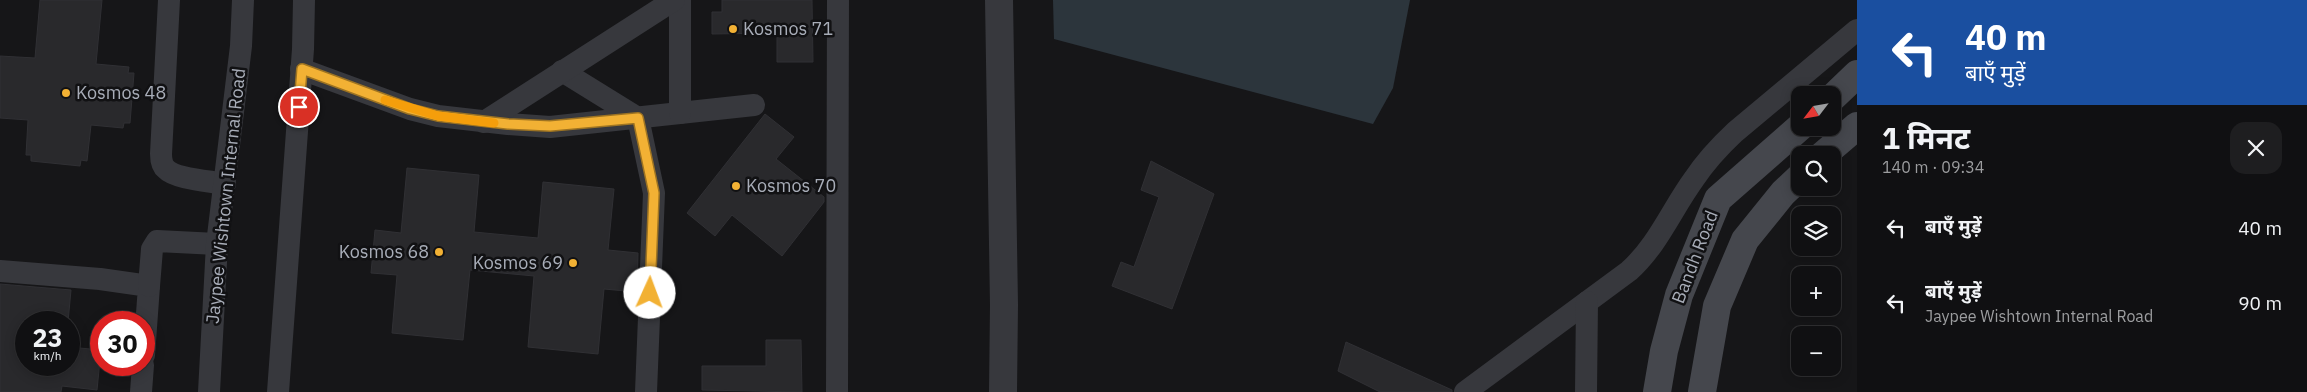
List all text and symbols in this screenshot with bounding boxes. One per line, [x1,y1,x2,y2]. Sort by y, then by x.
text: 40 m [1965,14,2047,60]
place label: Kosmos 71 [743,17,833,40]
icon: left [1882,20,1947,85]
marker: Kosmos 71 [727,23,739,35]
text: बाएँ मुड़ें [1965,58,2026,87]
street label: Jaypee Wishtown Internal Road [201,67,250,325]
place label: Kosmos 48 [76,81,166,104]
pin [278,86,320,128]
north arrow [1791,86,1841,136]
map controls [1791,86,1841,376]
marker: Kosmos 48 [60,87,72,99]
icon: arrive [285,93,313,121]
text: 1 मिनट [1882,118,1970,157]
button: close [2230,122,2282,174]
button: search [1791,146,1841,196]
text: 140 m · 09:34 [1882,157,1984,177]
place label: Kosmos 70 [746,174,836,197]
marker: Kosmos 70 [730,180,742,192]
button: layers [1791,206,1841,256]
street label: Bandh Road [1666,207,1723,307]
icon: left [1882,214,1910,242]
text: बाएँ मुड़ें [1925,214,1982,238]
text: 40 m [2238,216,2282,240]
place label: Kosmos 68 [339,240,429,263]
marker: Kosmos 68 [433,246,445,258]
place label: Kosmos 69 [473,251,563,274]
marker: Kosmos 69 [567,257,579,269]
position arrow [623,266,675,318]
button: + [1791,266,1841,316]
text: बाएँ मुड़ें [1925,279,1982,303]
icon: left [1882,289,1910,317]
text: 90 m [2238,291,2282,315]
text: Jaypee Wishtown Internal Road [1925,306,2153,326]
speed limit sign: 30 [90,311,155,376]
text: 23 [32,321,63,354]
button: − [1791,326,1841,376]
text: km/h [33,348,62,363]

